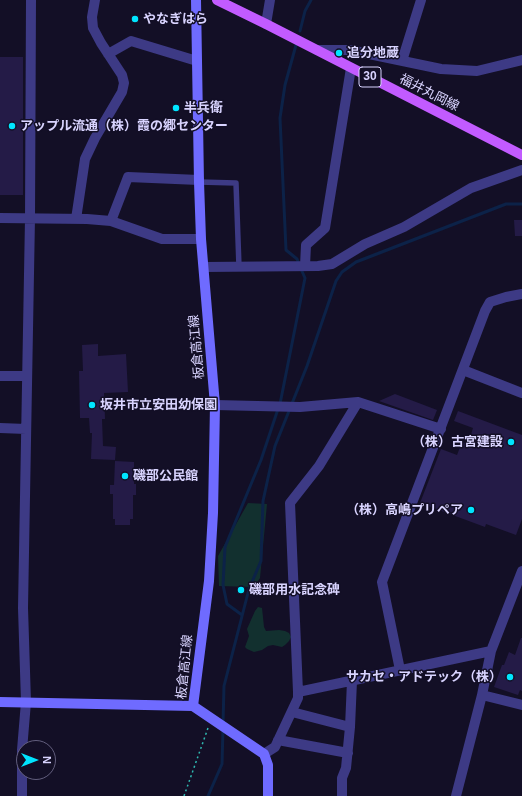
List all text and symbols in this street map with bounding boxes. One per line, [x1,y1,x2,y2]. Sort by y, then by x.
place label: やなぎはら [143,11,208,27]
marker: やなぎはら [130,14,140,24]
place label: 追分地蔵 [347,45,399,61]
marker: 追分地蔵 [334,48,344,58]
road number: 30 [359,67,381,87]
street label: 福井丸岡線 [397,71,461,115]
place label: 半兵衛 [184,100,223,116]
marker: 半兵衛 [171,103,181,113]
place label: アップル流通（株）霞の郷センター [20,118,228,134]
marker: アップル流通（株）霞の郷センター [7,121,17,131]
street label: 板倉高江線 [186,314,208,380]
place label: 坂井市立安田幼保園 [100,397,217,413]
marker: 坂井市立安田幼保園 [87,400,97,410]
place label: （株）古宮建設 [412,434,503,450]
marker: （株）古宮建設 [506,437,516,447]
place label: 磯部公民館 [133,468,198,484]
marker: 磯部公民館 [120,471,130,481]
place label: （株）高嶋プリペア [346,502,463,518]
marker: （株）高嶋プリペア [466,505,476,515]
place label: 磯部用水記念碑 [249,582,340,598]
marker: 磯部用水記念碑 [236,585,246,595]
street label: 板倉高江線 [174,634,196,700]
place label: サカセ・アドテック（株） [346,669,502,685]
marker: サカセ・アドテック（株） [505,672,515,682]
north arrow [16,740,56,780]
text: N [41,756,53,764]

